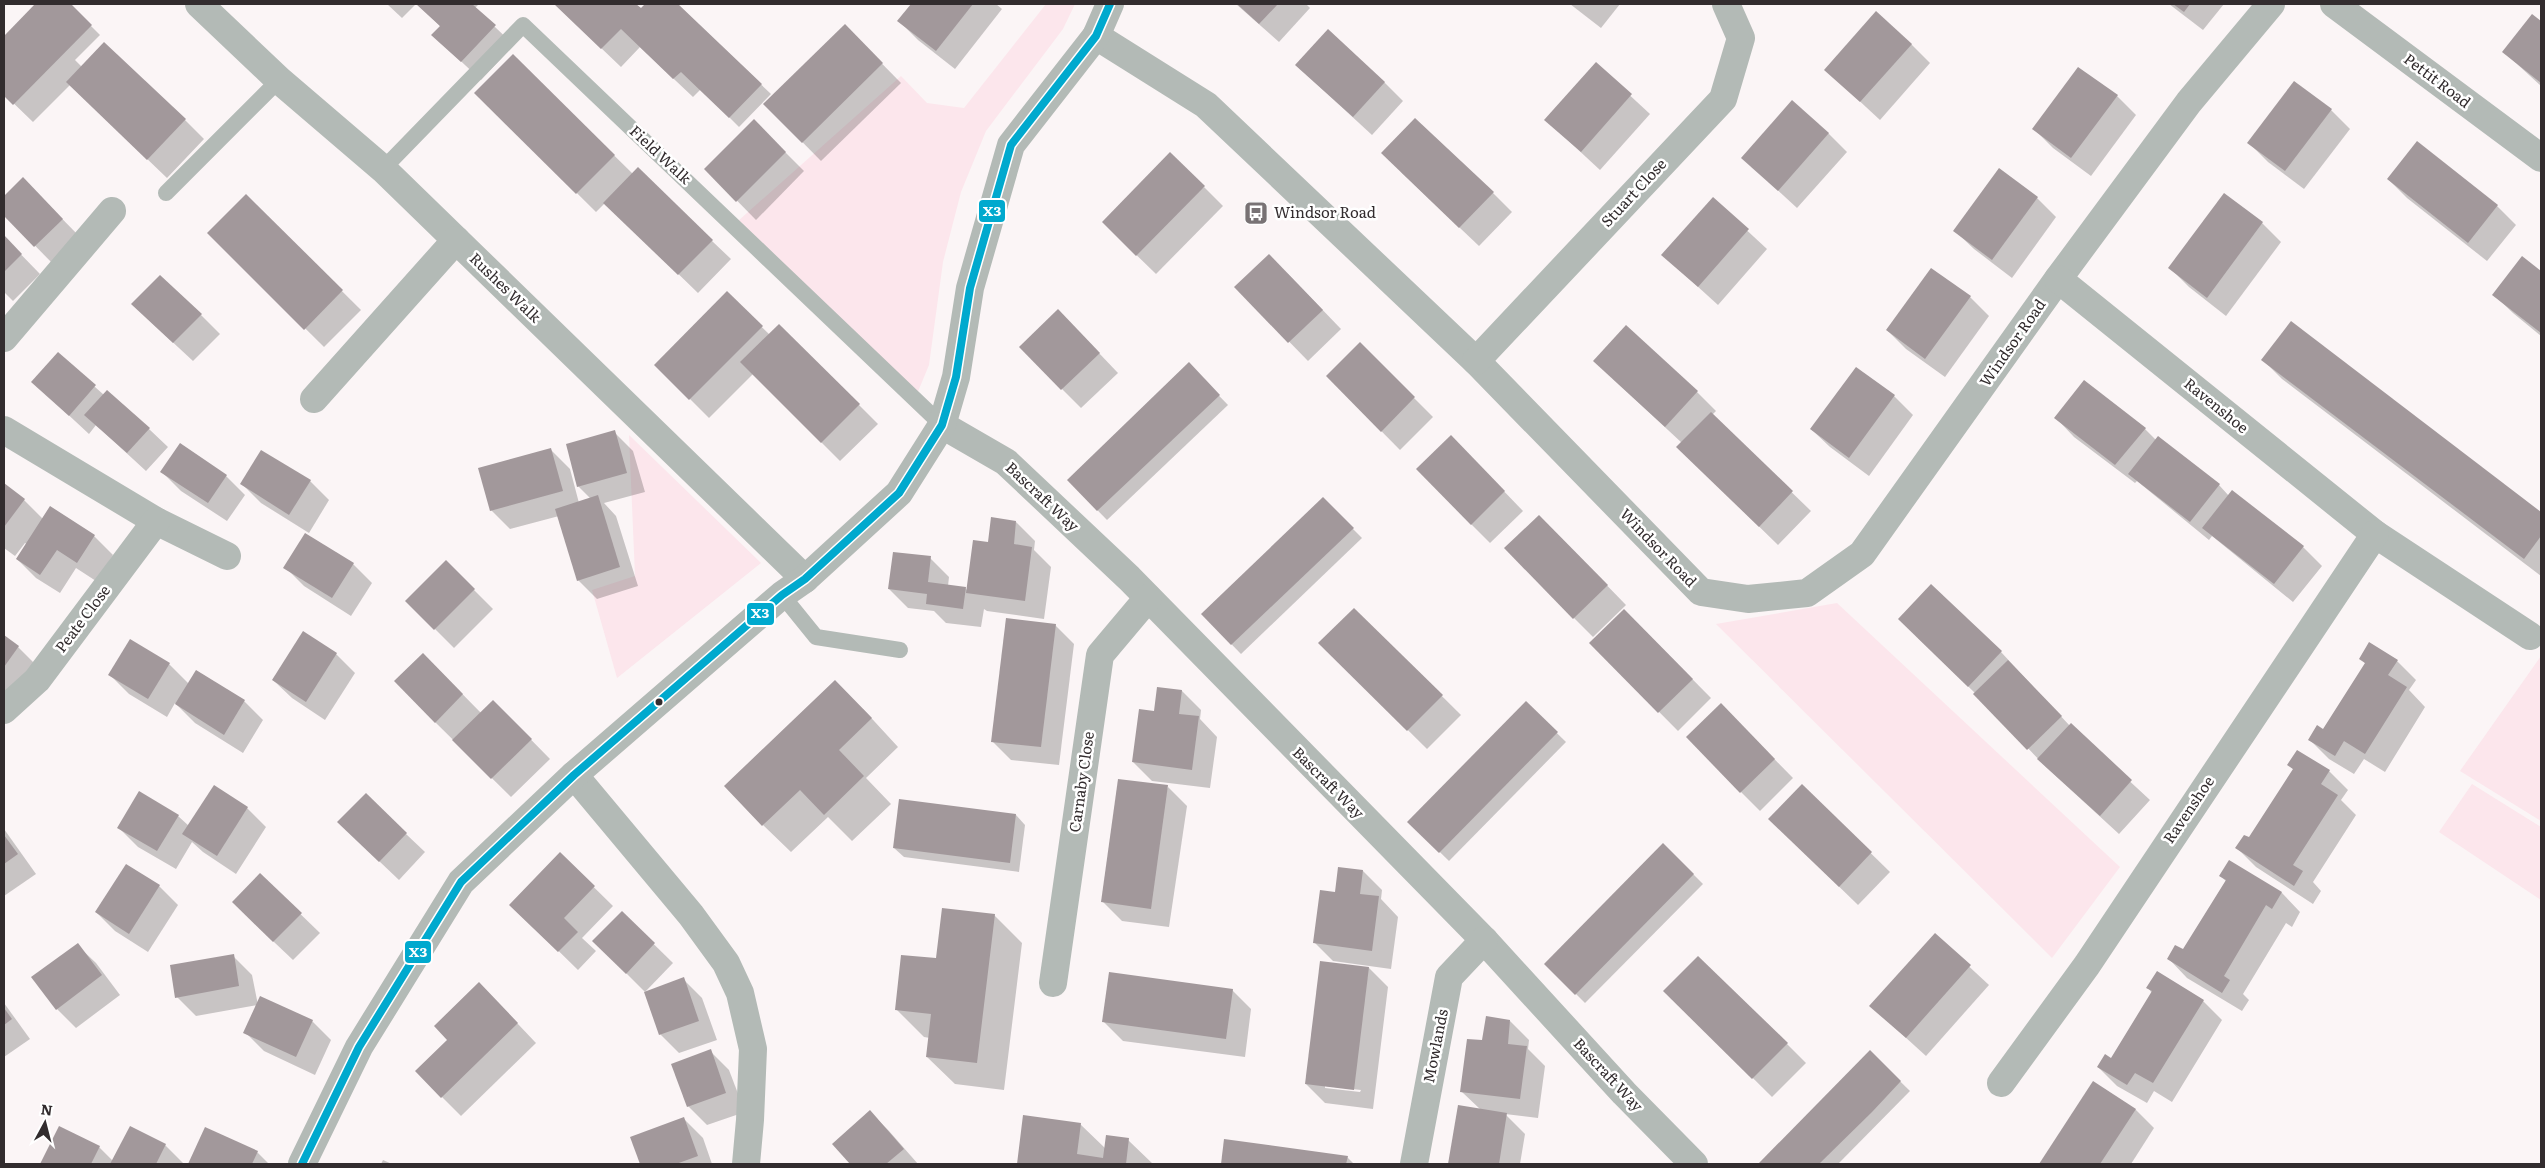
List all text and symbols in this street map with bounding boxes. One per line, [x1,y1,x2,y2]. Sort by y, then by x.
street label: Pettit Road [2400,47,2476,113]
street label: Field Walk [625,119,698,189]
street label: Stuart Close [1595,152,1671,232]
line badge: X3 [978,199,1006,223]
text: X3 [983,200,1001,220]
bus stop icon: Windsor Road [1243,200,1269,226]
place label: Windsor Road [1274,200,1376,223]
street label: Rushes Walk [465,247,548,328]
street label: Windsor Road [1973,294,2050,391]
street label: Ravenshoe [2180,372,2254,438]
street label: Bascraft Way [1001,456,1085,536]
street label: Windsor Road [1615,502,1703,592]
street label: Peate Close [49,579,115,657]
line badge: X3 [746,602,775,626]
text: X3 [751,602,769,622]
unlabelled marker [654,697,664,707]
street label: Carnaby Close [1062,730,1099,834]
street label: Bascraft Way [1288,741,1370,823]
street label: Ravenshoe [2157,771,2219,848]
line badge: X3 [404,940,432,964]
text: X3 [409,941,427,961]
street label: Mowlands [1416,1007,1453,1085]
street label: Bascraft Way [1569,1032,1650,1116]
north arrow [20,1098,70,1148]
text: N [40,1098,54,1120]

